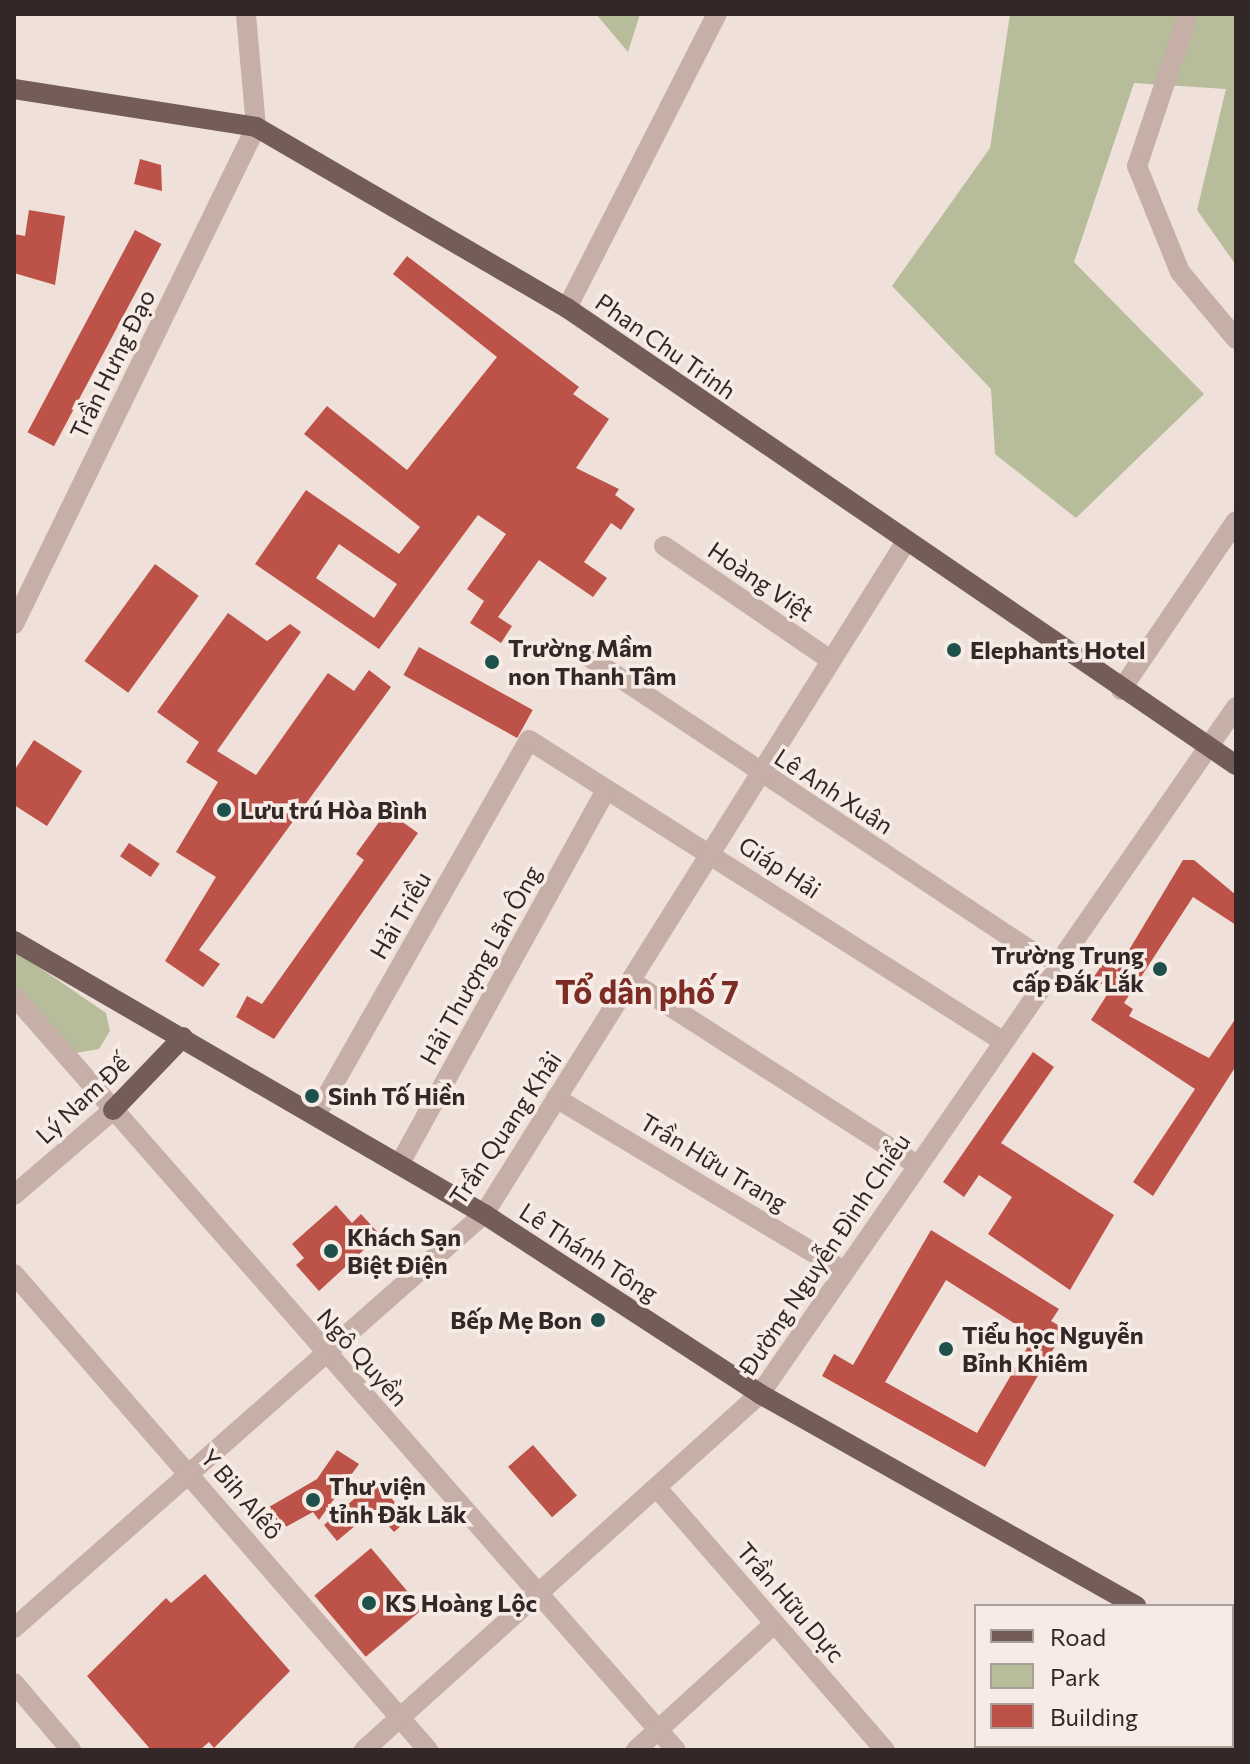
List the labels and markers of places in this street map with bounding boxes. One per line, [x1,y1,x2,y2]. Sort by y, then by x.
place label: Trường Mầm non Thanh Tâm [508,634,676,690]
place label: Elephants Hotel [970,636,1145,664]
marker: Elephants Hotel [945,641,963,659]
marker: Trường Mầm non Thanh Tâm [483,653,501,671]
place label: Lưu trú Hòa Bình [240,796,427,824]
marker: Lưu trú Hòa Bình [215,801,233,819]
place label: Trường Trung cấp Đắk Lắk [991,941,1144,997]
marker: Trường Trung cấp Đắk Lắk [1151,960,1169,978]
place label: Sinh Tố Hiền [328,1082,465,1110]
marker: Sinh Tố Hiền [303,1087,321,1105]
place label: Khách Sạn Biệt Điện [347,1223,461,1279]
marker: Khách Sạn Biệt Điện [322,1242,340,1260]
place label: Bếp Mẹ Bon [450,1306,582,1334]
marker: Bếp Mẹ Bon [589,1311,607,1329]
place label: Tiểu học Nguyễn Bỉnh Khiêm [962,1321,1144,1377]
marker: Tiểu học Nguyễn Bỉnh Khiêm [937,1340,955,1358]
place label: Thư viện tỉnh Đăk Lăk [329,1472,467,1528]
marker: Thư viện tỉnh Đăk Lăk [304,1491,322,1509]
place label: KS Hoàng Lộc [385,1589,537,1617]
marker: KS Hoàng Lộc [360,1594,378,1612]

